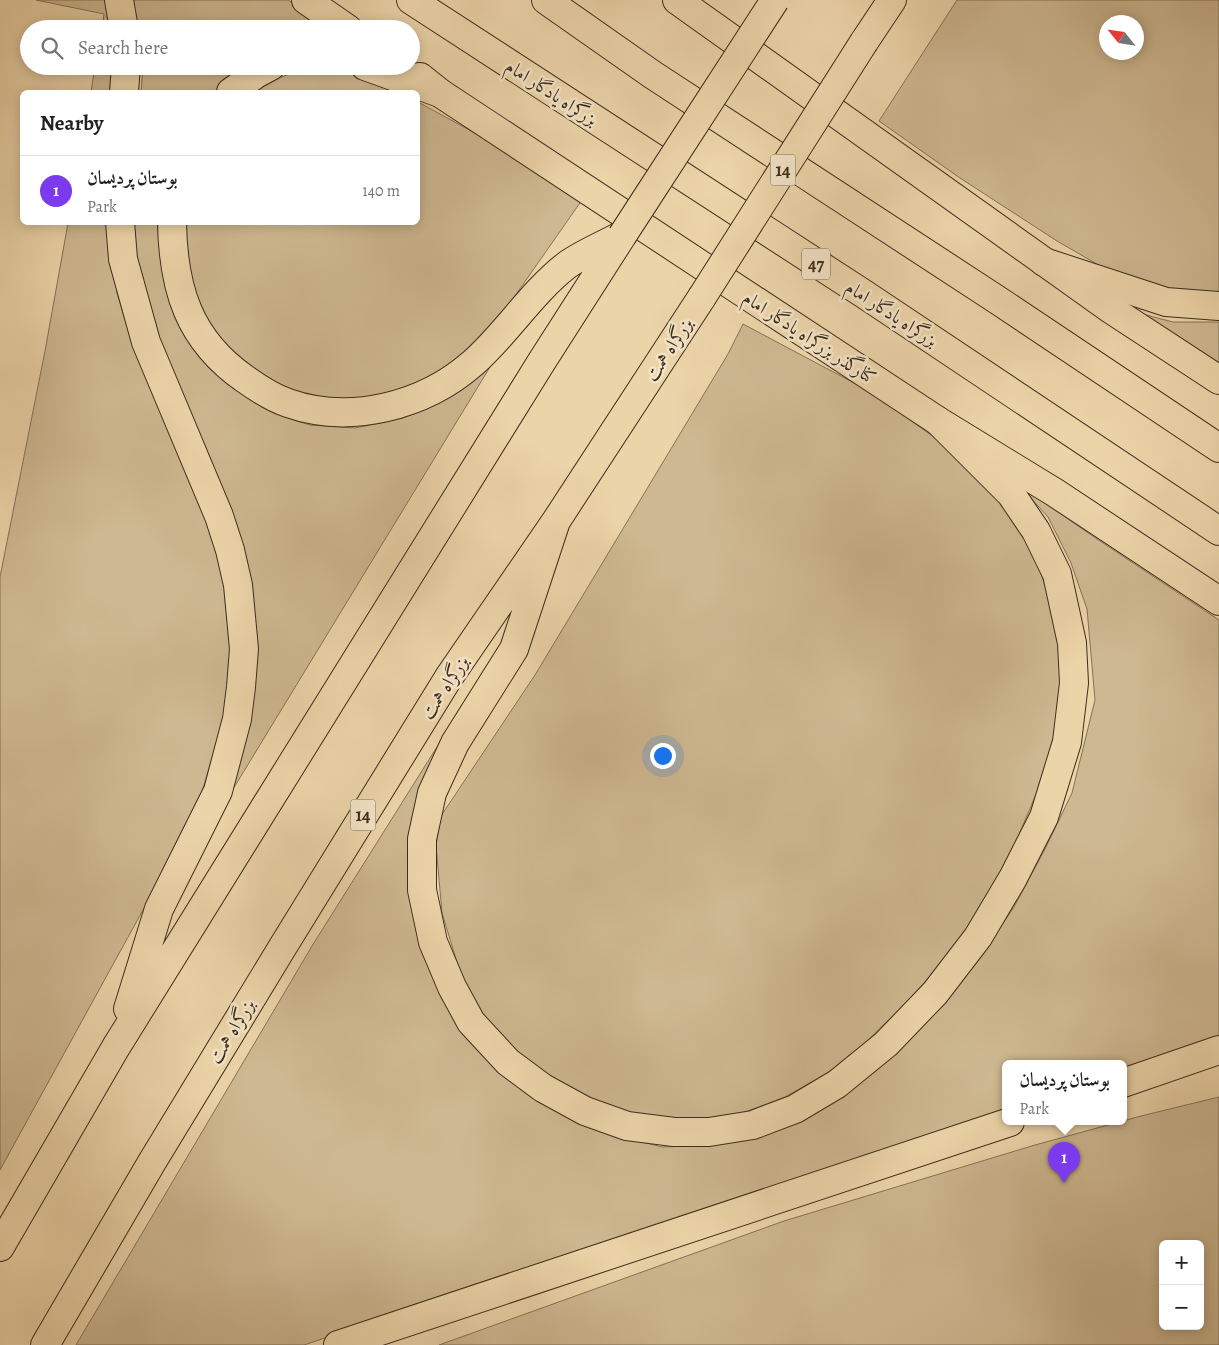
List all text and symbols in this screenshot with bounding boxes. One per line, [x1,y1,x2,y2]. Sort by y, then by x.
north arrow [1099,15,1144,60]
search box [20,20,420,75]
icon: search [38,34,66,62]
text: Search here [78,35,168,61]
street label: بزرگراه یادگار امام [499,53,603,135]
text: Nearby [40,109,103,137]
road number: 14 [770,154,796,186]
text: بوستان پردیسان [87,165,178,191]
text: 1 [53,180,59,202]
text: 140 m [362,180,400,202]
text: Park [87,196,117,218]
road number: 47 [802,248,830,280]
street label: بزرگراه یادگار امام [839,274,943,356]
street label: کنارگذر بزرگراه یادگار امام [736,284,882,393]
street label: بزرگراه همت [638,312,700,387]
street label: بزرگراه همت [414,650,476,725]
your location [650,743,676,769]
road number: 14 [350,800,376,830]
street label: بزرگراه همت [202,994,262,1069]
popup [1002,1060,1127,1125]
text: بوستان پردیسان [1019,1067,1110,1093]
text: Park [1019,1098,1049,1120]
pin: 1 [1048,1142,1080,1183]
map controls [1159,1240,1204,1330]
button: + [1159,1240,1204,1285]
button: − [1159,1285,1204,1330]

